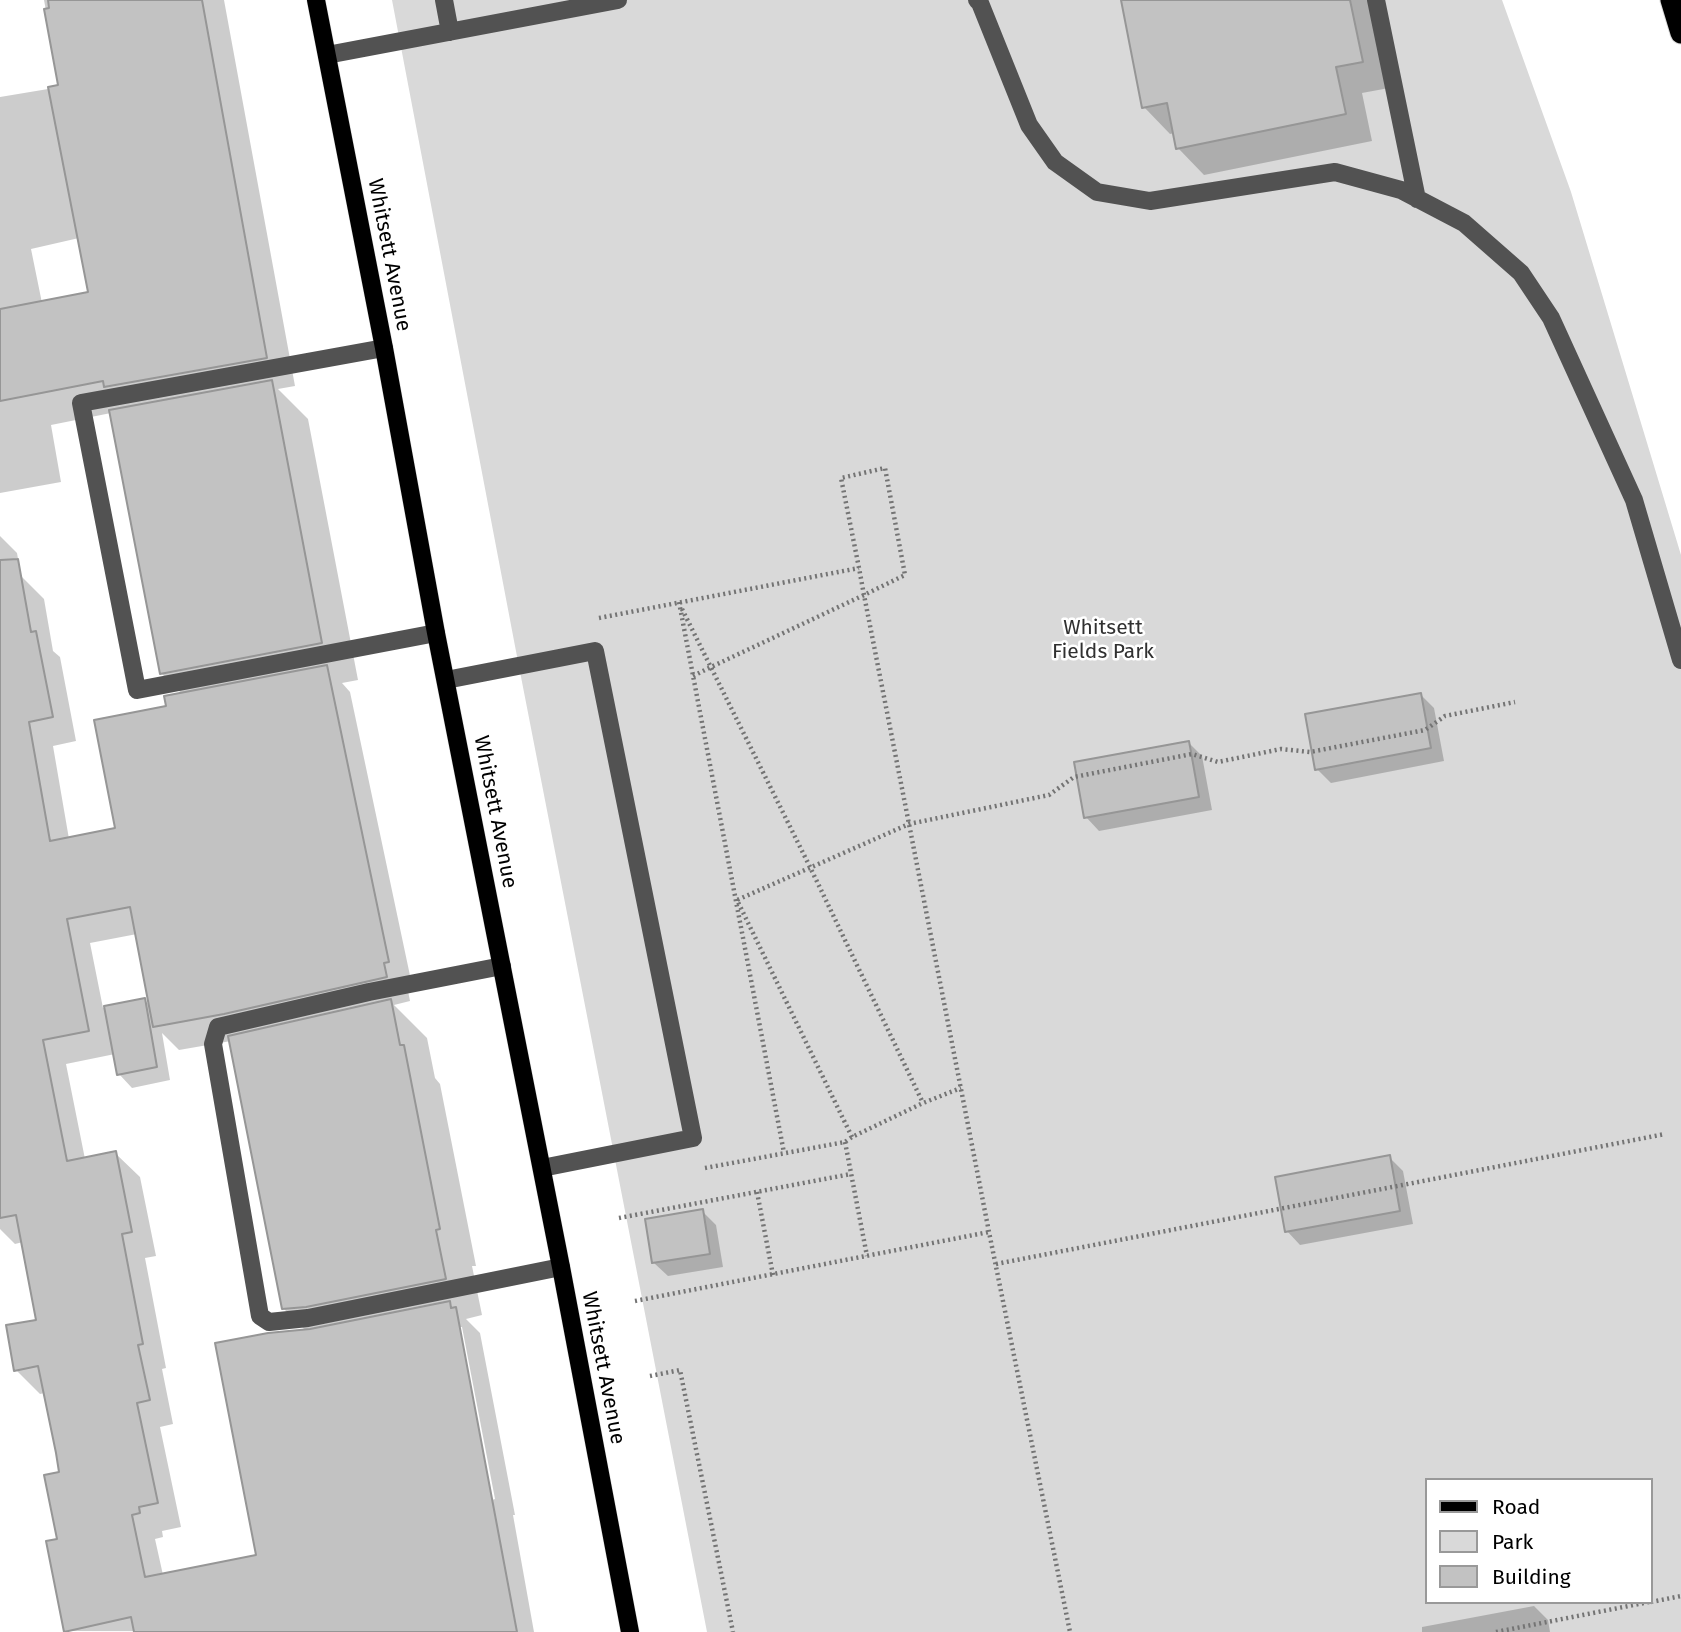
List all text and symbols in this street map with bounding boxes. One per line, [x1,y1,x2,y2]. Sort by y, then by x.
street label: Whitsett Avenue [362,177,416,333]
park label: Whitsett Fields Park [1052,615,1154,665]
street label: Whitsett Avenue [468,734,522,890]
street label: Whitsett Avenue [576,1290,630,1446]
legend [1426,1478,1653,1604]
text: Road [1492,1494,1540,1520]
text: Park [1492,1529,1533,1555]
text: Building [1492,1564,1571,1590]

